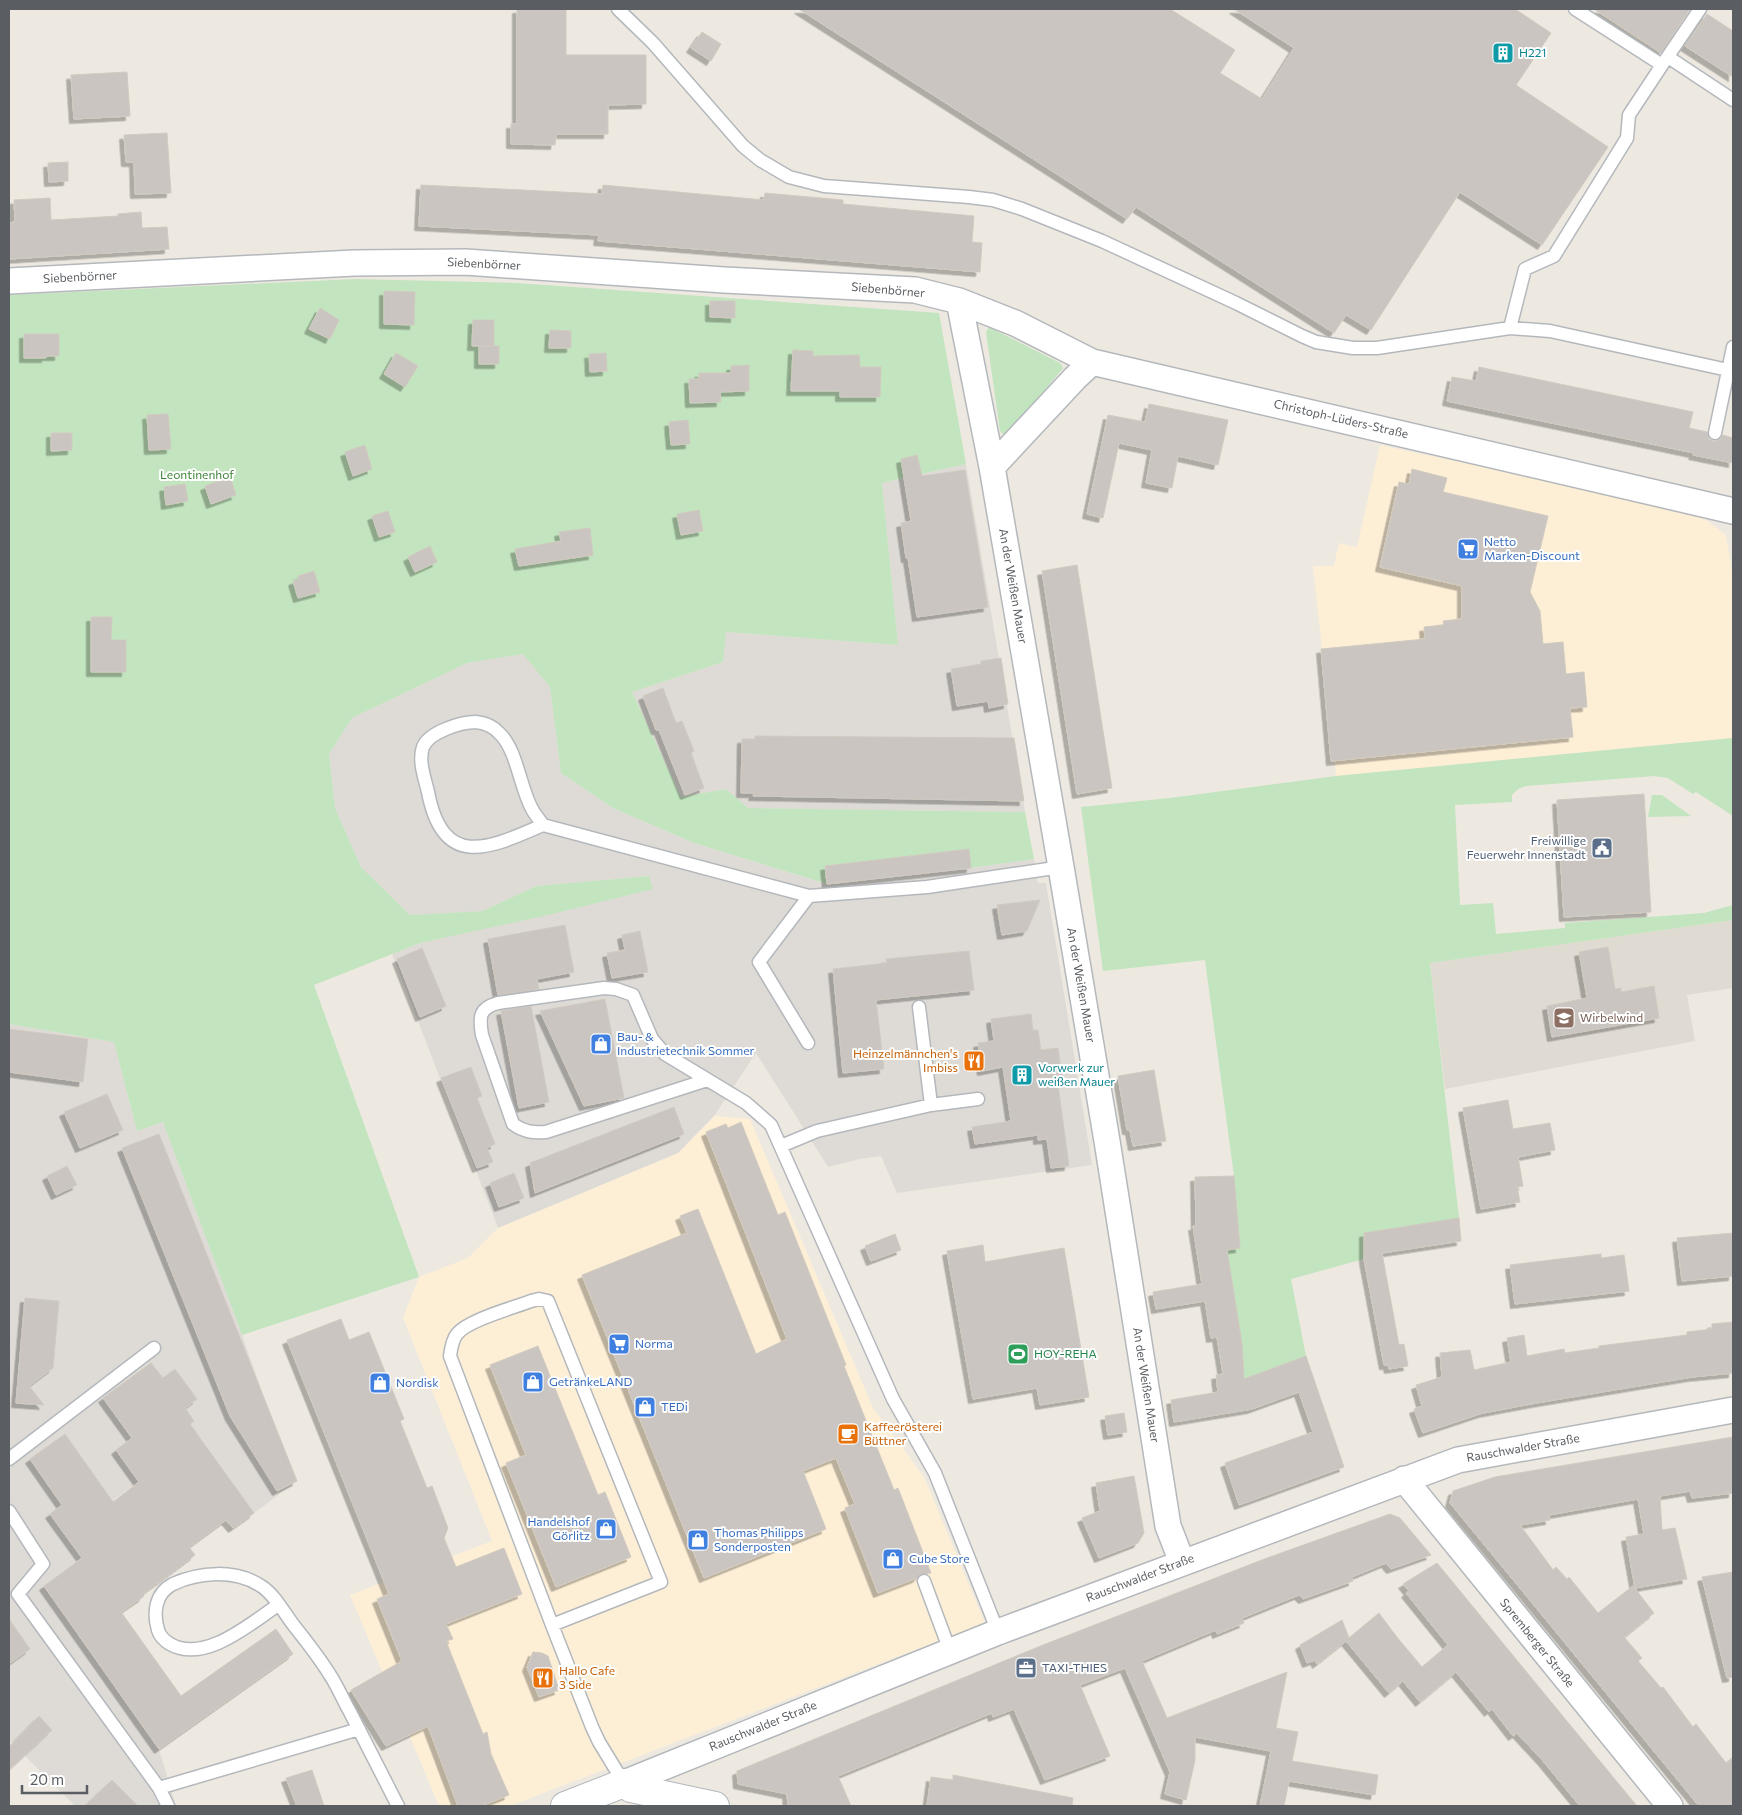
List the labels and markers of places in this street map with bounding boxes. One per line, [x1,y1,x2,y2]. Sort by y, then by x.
building icon: H221 [1491,41,1515,65]
place label: H221 [1519,45,1546,59]
place label: Netto Marken-Discount [1484,534,1580,562]
supermarket icon: Netto Marken-Discount [1456,537,1480,561]
place label: Freiwillige Feuerwehr Innenstadt [1467,833,1586,861]
public building icon: Freiwillige Feuerwehr Innenstadt [1590,836,1614,860]
school or university icon: Wirbelwind [1552,1006,1576,1030]
place label: Wirbelwind [1580,1010,1643,1024]
place label: Bau- & Industrietechnik Sommer [617,1029,755,1057]
shop icon: Bau- & Industrietechnik Sommer [589,1032,613,1056]
place label: Heinzelmännchen's Imbiss [853,1046,958,1074]
restaurant icon: Heinzelmännchen's Imbiss [962,1049,986,1073]
place label: Vorwerk zur weißen Mauer [1038,1060,1115,1088]
building icon: Vorwerk zur weißen Mauer [1010,1063,1034,1087]
supermarket icon: Norma [607,1332,631,1356]
place label: Norma [635,1336,673,1350]
sports icon: HOY-REHA [1006,1342,1030,1366]
place label: HOY-REHA [1034,1346,1097,1360]
shop icon: GetränkeLAND [521,1370,545,1394]
shop icon: Nordisk [368,1371,392,1395]
place label: GetränkeLAND [549,1374,632,1388]
place label: Nordisk [396,1375,439,1389]
shop icon: TEDi [633,1395,657,1419]
place label: TEDi [661,1399,688,1413]
place label: Kaffeerösterei Büttner [864,1419,942,1447]
cafe icon: Kaffeerösterei Büttner [836,1422,860,1446]
place label: Handelshof Görlitz [527,1514,590,1542]
shop icon: Handelshof Görlitz [594,1517,618,1541]
place label: Thomas Philipps Sonderposten [714,1525,803,1553]
shop icon: Thomas Philipps Sonderposten [686,1528,710,1552]
shop icon: Cube Store [881,1547,905,1571]
place label: Cube Store [909,1551,970,1565]
office icon: TAXI-THIES [1014,1656,1038,1680]
place label: TAXI-THIES [1042,1660,1107,1674]
place label: Hallo Cafe 3 Side [559,1663,615,1691]
restaurant icon: Hallo Cafe 3 Side [531,1666,555,1690]

